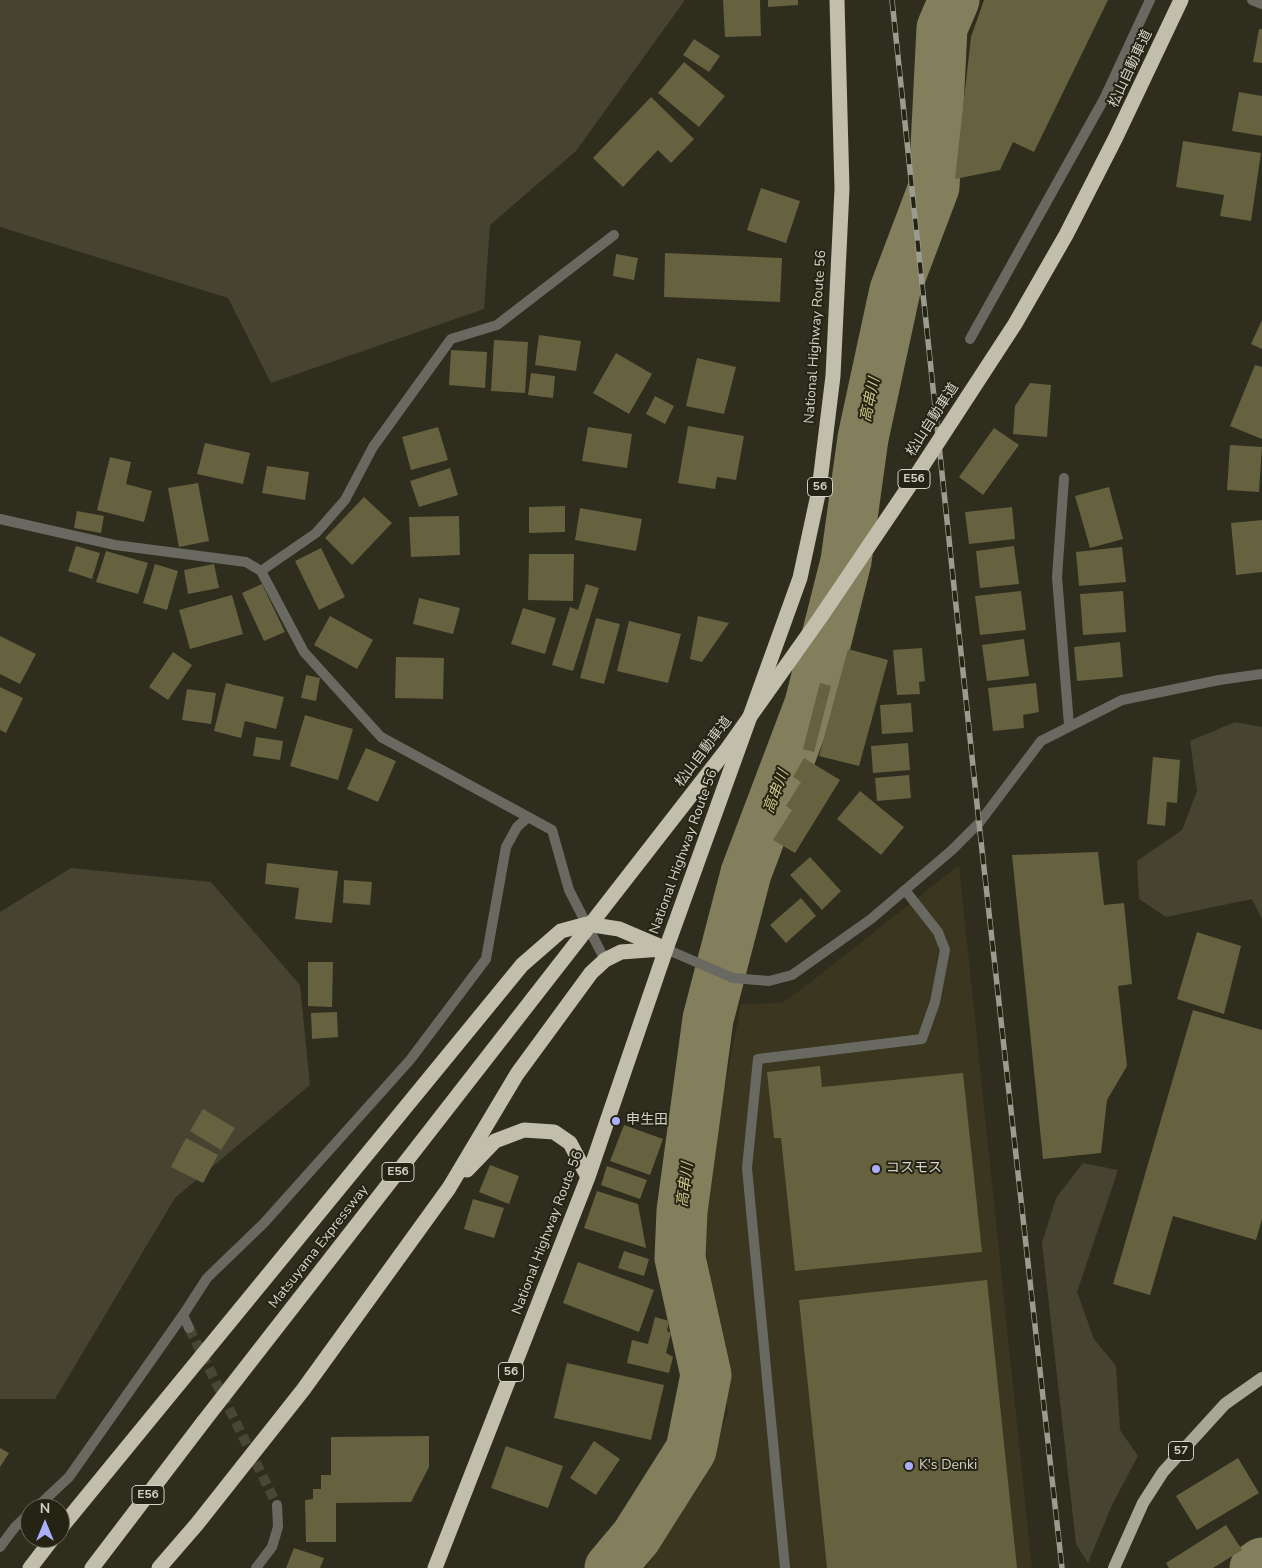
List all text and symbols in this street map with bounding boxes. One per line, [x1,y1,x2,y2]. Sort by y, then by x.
street label: 松山自動車道 [1106,27,1156,111]
street label: National Highway Route 56 [802,250,830,424]
water label: 高串川 [858,376,884,424]
street label: 松山自動車道 [903,380,963,460]
road number: E56 [898,469,930,488]
road number: 56 [808,478,832,497]
street label: 松山自動車道 [672,713,736,791]
street label: National Highway Route 56 [646,767,722,937]
water label: 高串川 [761,768,793,816]
place label: 申生田 [626,1113,668,1129]
marker: 申生田 [610,1115,622,1127]
street label: National Highway Route 56 [509,1149,587,1317]
place label: コスモス [886,1161,942,1177]
road number: E56 [382,1162,414,1182]
water label: 高串川 [674,1162,698,1208]
marker: コスモス [870,1163,882,1175]
street label: Matsuyama Expressway [266,1182,372,1312]
road number: 56 [498,1362,524,1381]
road number: 57 [1168,1442,1194,1460]
place label: K's Denki [919,1458,977,1474]
marker: K's Denki [903,1460,915,1472]
road number: E56 [132,1486,164,1504]
north arrow [20,1498,70,1548]
text: N [40,1499,50,1518]

